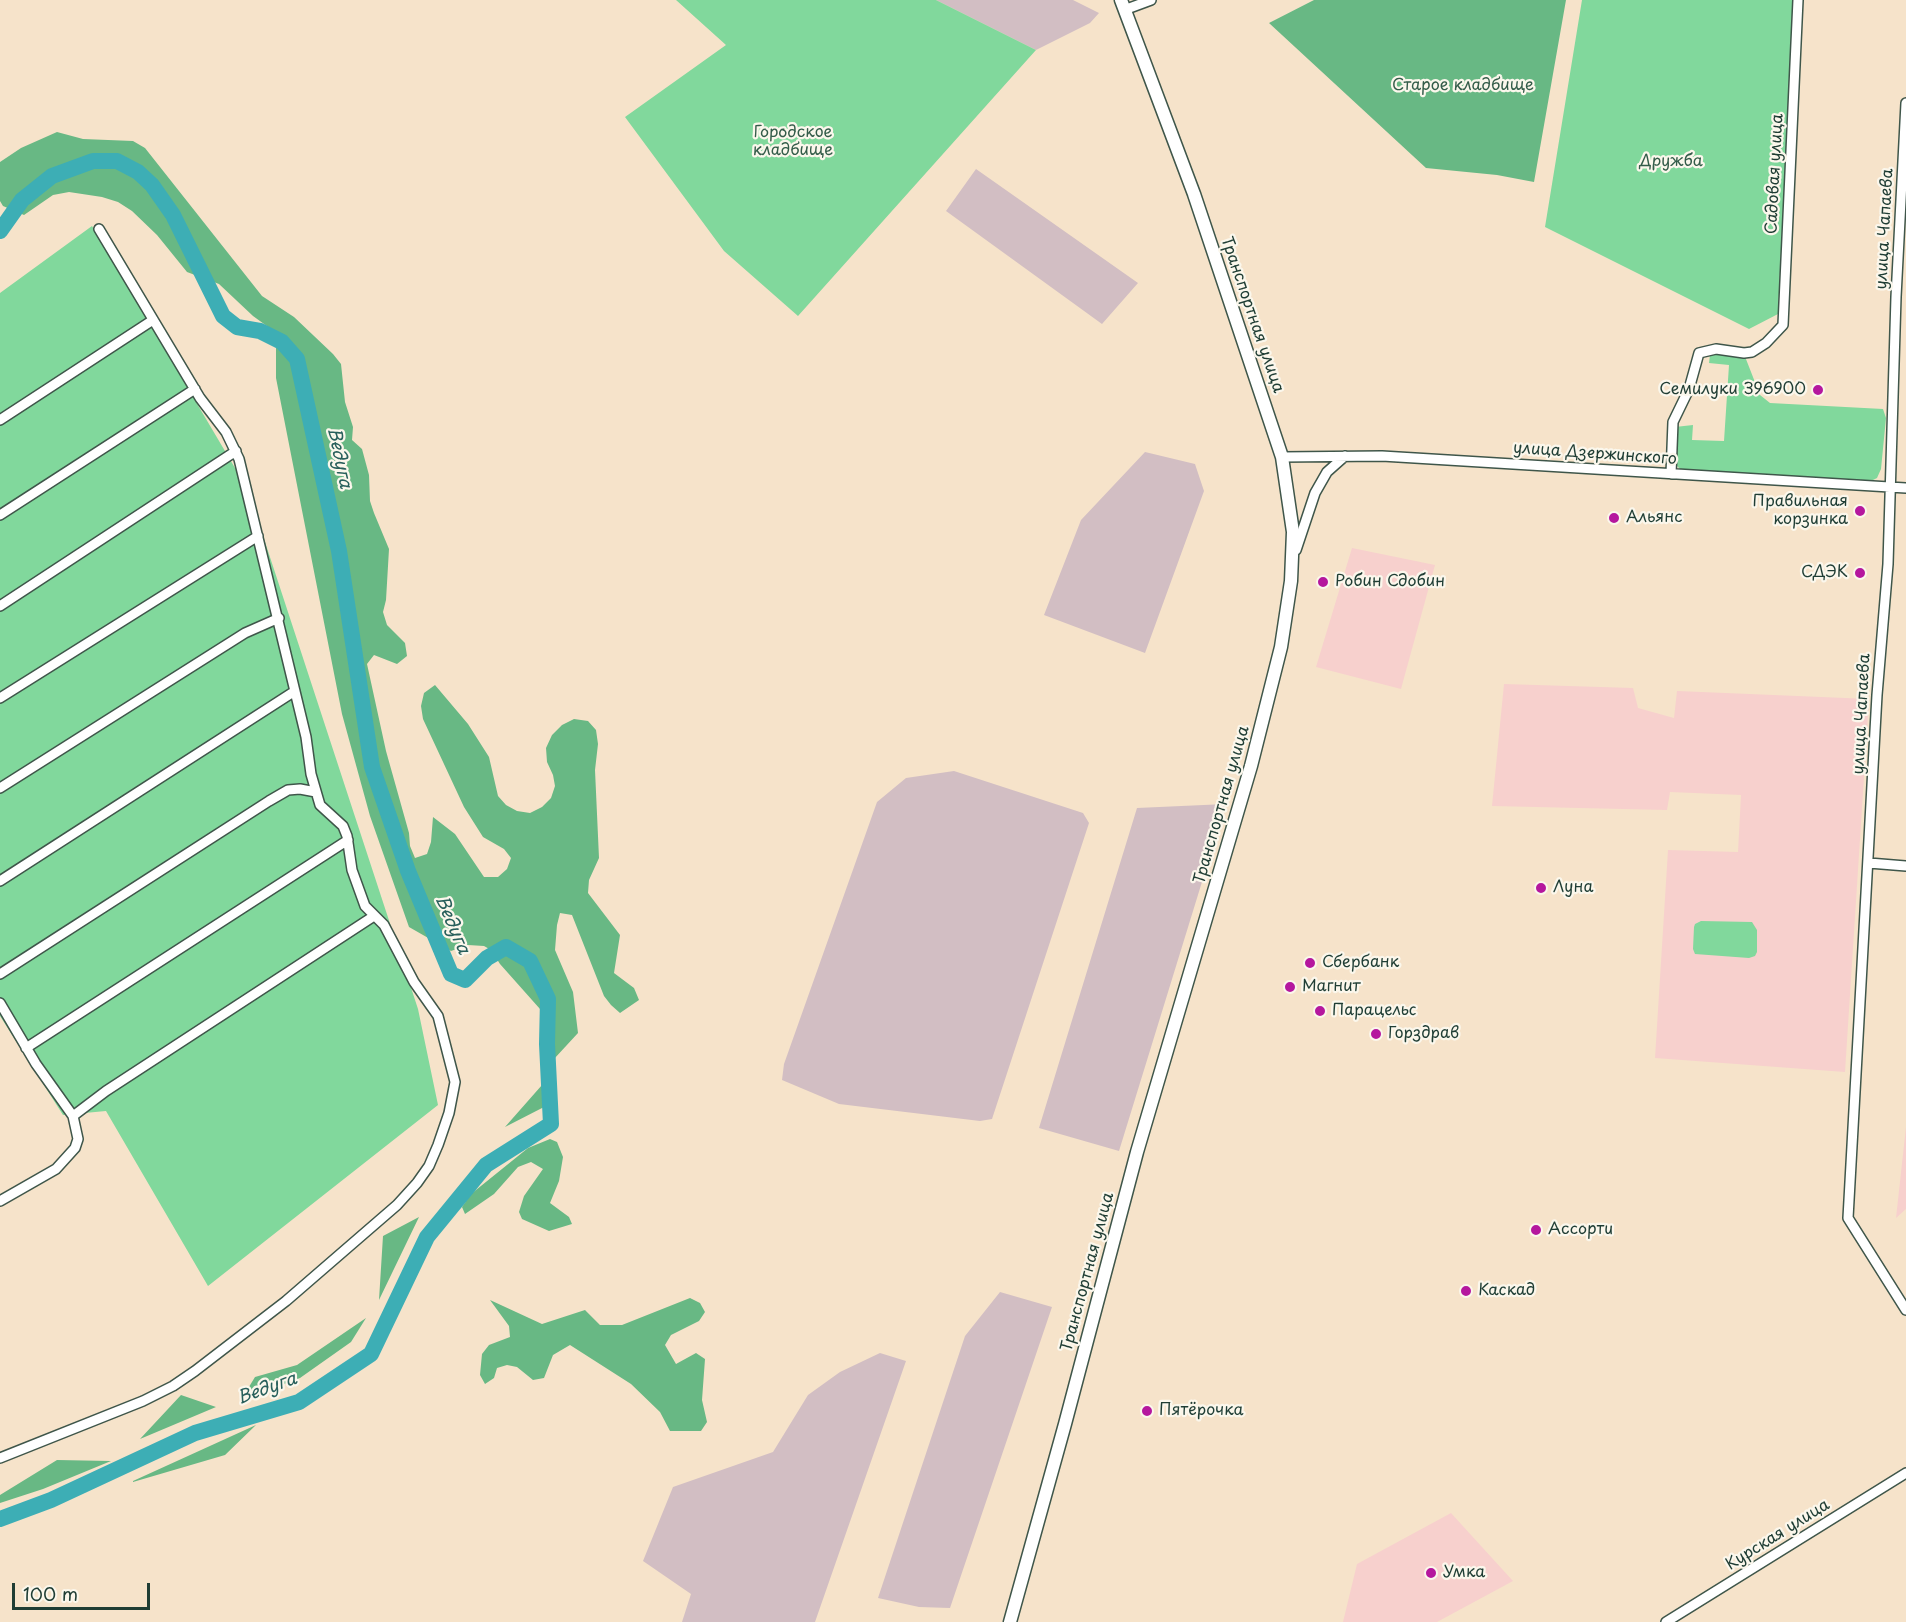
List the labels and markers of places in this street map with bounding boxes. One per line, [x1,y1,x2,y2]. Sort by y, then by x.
place label: Семилуки 396900 [1659,380,1806,400]
marker: Семилуки 396900 [1811,383,1825,397]
place label: Правильная корзинка [1752,492,1848,530]
marker: Правильная корзинка [1853,504,1867,518]
place label: Альянс [1626,508,1682,528]
marker: Альянс [1607,511,1621,525]
place label: СДЭК [1801,563,1848,583]
marker: СДЭК [1853,566,1867,580]
place label: Робин Сдобин [1335,572,1445,592]
marker: Робин Сдобин [1316,575,1330,589]
place label: Луна [1553,878,1593,898]
marker: Луна [1534,881,1548,895]
place label: Сбербанк [1322,953,1399,973]
marker: Сбербанк [1303,956,1317,970]
place label: Магнит [1302,977,1361,997]
marker: Магнит [1283,980,1297,994]
place label: Парацельс [1332,1001,1416,1021]
marker: Парацельс [1313,1004,1327,1018]
place label: Горздрав [1388,1024,1459,1044]
marker: Горздрав [1369,1027,1383,1041]
place label: Ассорти [1548,1220,1613,1240]
marker: Ассорти [1529,1223,1543,1237]
place label: Каскад [1478,1281,1535,1301]
marker: Каскад [1459,1284,1473,1298]
place label: Пятёрочка [1159,1401,1244,1421]
marker: Пятёрочка [1140,1404,1154,1418]
place label: Умка [1443,1563,1485,1583]
marker: Умка [1424,1566,1438,1580]

